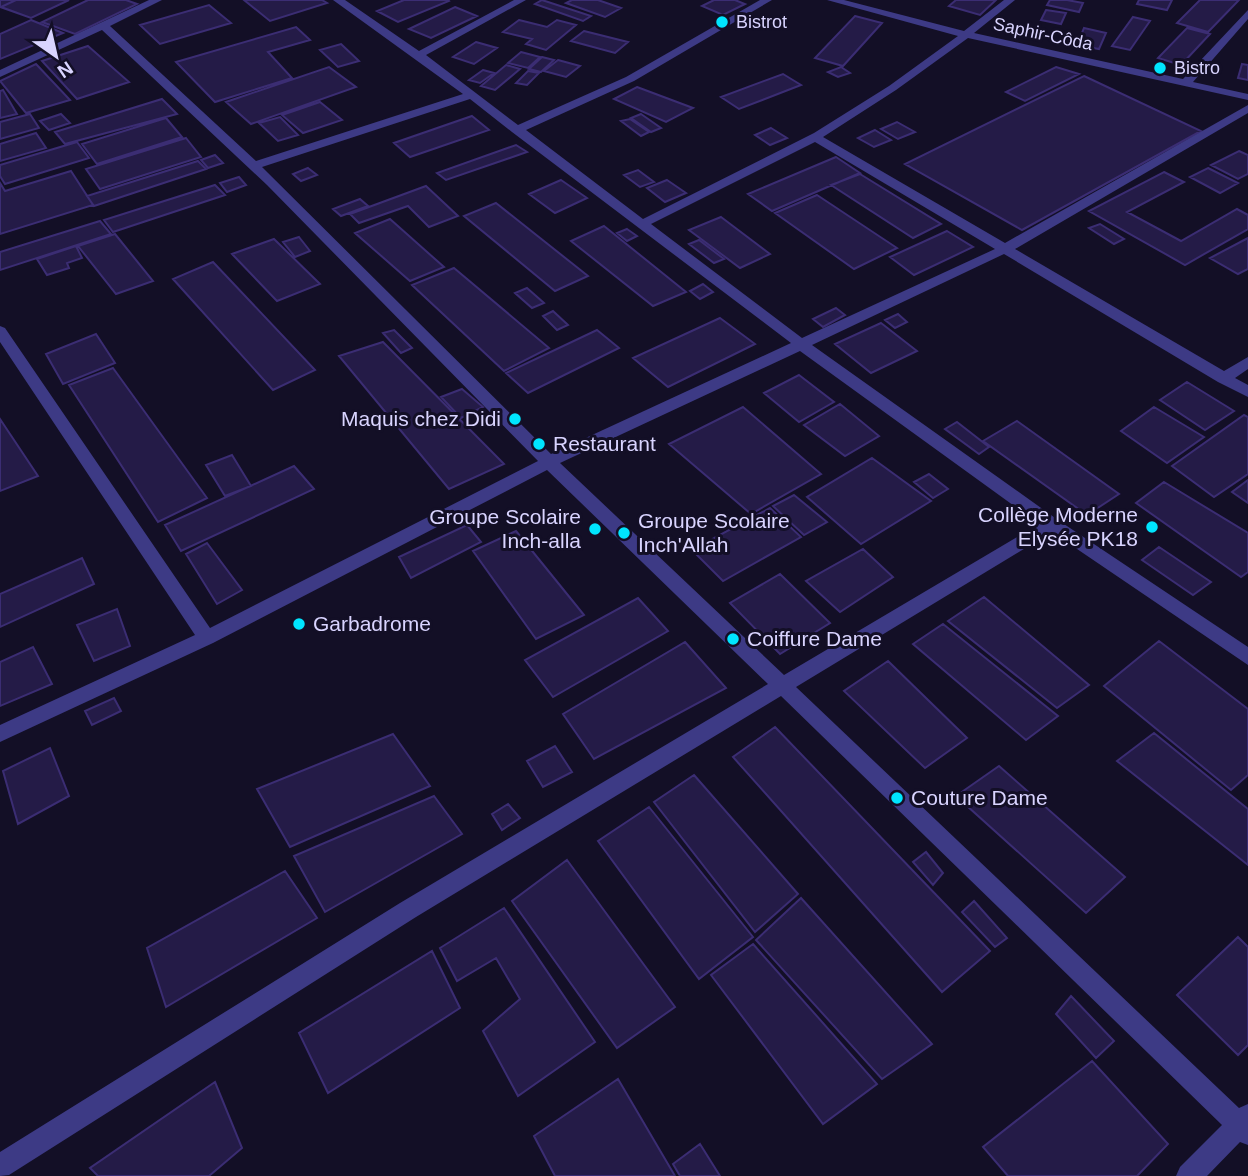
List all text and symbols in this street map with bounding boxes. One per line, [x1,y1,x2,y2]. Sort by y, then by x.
place label: Bistrot [736,12,787,32]
marker: Bistrot [714,14,730,30]
street label: Saphir-Côda [991,14,1095,54]
north arrow [21,21,91,91]
text: N [54,57,77,82]
place label: Bistro [1174,58,1220,78]
marker: Bistro [1152,60,1168,76]
place label: Maquis chez Didi [341,407,501,430]
marker: Maquis chez Didi [507,411,523,427]
place label: Restaurant [553,432,656,455]
marker: Restaurant [531,436,547,452]
place label: Collège Moderne Elysée PK18 [978,503,1138,550]
place label: Groupe Scolaire Inch-alla [429,505,581,552]
place label: Groupe Scolaire Inch'Allah [638,509,790,556]
marker: Collège Moderne Elysée PK18 [1144,519,1160,535]
marker: Groupe Scolaire Inch-alla [587,521,603,537]
marker: Groupe Scolaire Inch'Allah [616,525,632,541]
place label: Garbadrome [313,612,431,635]
marker: Garbadrome [291,616,307,632]
place label: Coiffure Dame [747,627,882,650]
marker: Coiffure Dame [725,631,741,647]
place label: Couture Dame [911,786,1048,809]
marker: Couture Dame [889,790,905,806]

